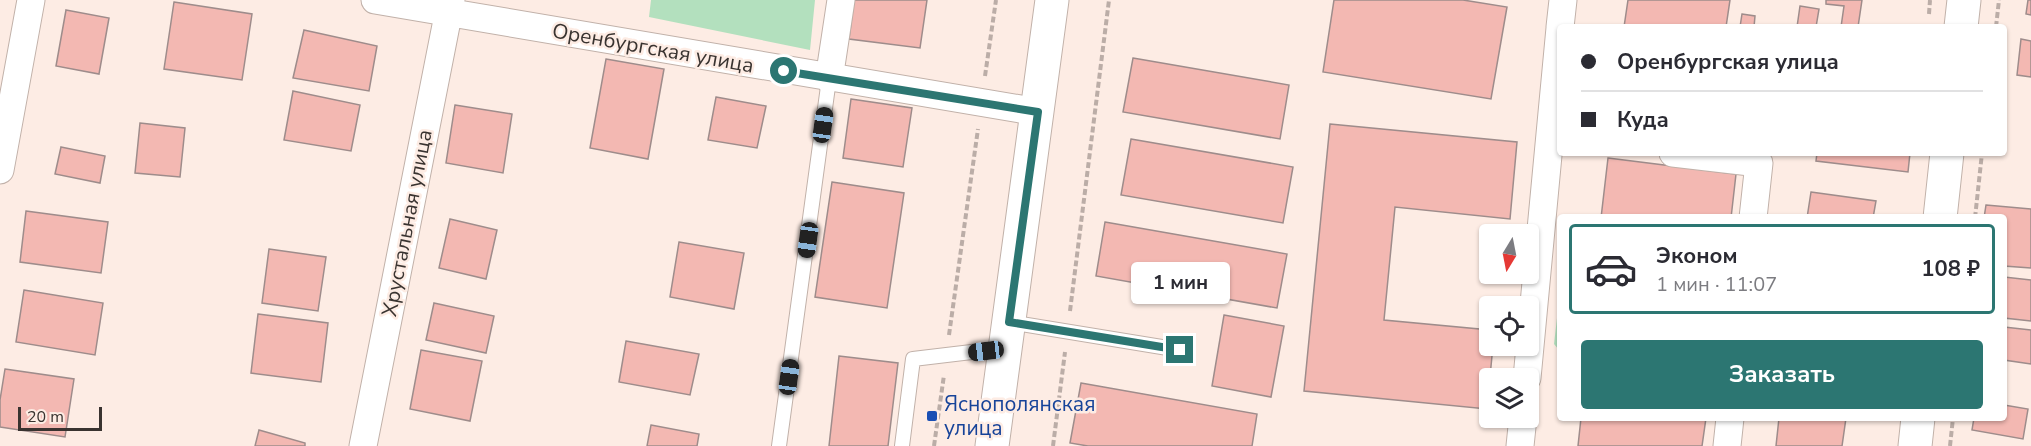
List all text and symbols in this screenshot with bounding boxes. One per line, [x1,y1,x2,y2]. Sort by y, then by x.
street label: Оренбургская улица [550,16,756,80]
text: Оренбургская улица [1617,47,1839,77]
route start [770,57,797,84]
text: Куда [1617,105,1669,135]
car [812,106,834,144]
street label: Хрустальная улица [375,127,439,319]
car [797,221,819,259]
north arrow [1479,224,1539,284]
map controls [1479,224,1539,428]
text: Эконом [1656,241,1738,271]
icon: car [1584,242,1638,296]
text: 108 ₽ [1921,254,1980,284]
callout: 1 мин [1130,263,1230,305]
text: 1 мин [1153,269,1208,296]
text: 1 мин · 11:07 [1656,271,1777,298]
button: locate [1479,296,1539,356]
route end [1166,336,1193,363]
car [967,340,1005,362]
button: Заказать [1581,340,1983,409]
car [778,358,800,396]
button: layers [1479,368,1539,428]
place label: Яснополянская улица [944,390,1095,442]
scale bar [18,404,102,432]
text: 20 m [27,406,64,428]
marker: Яснополянская улица [925,409,939,423]

